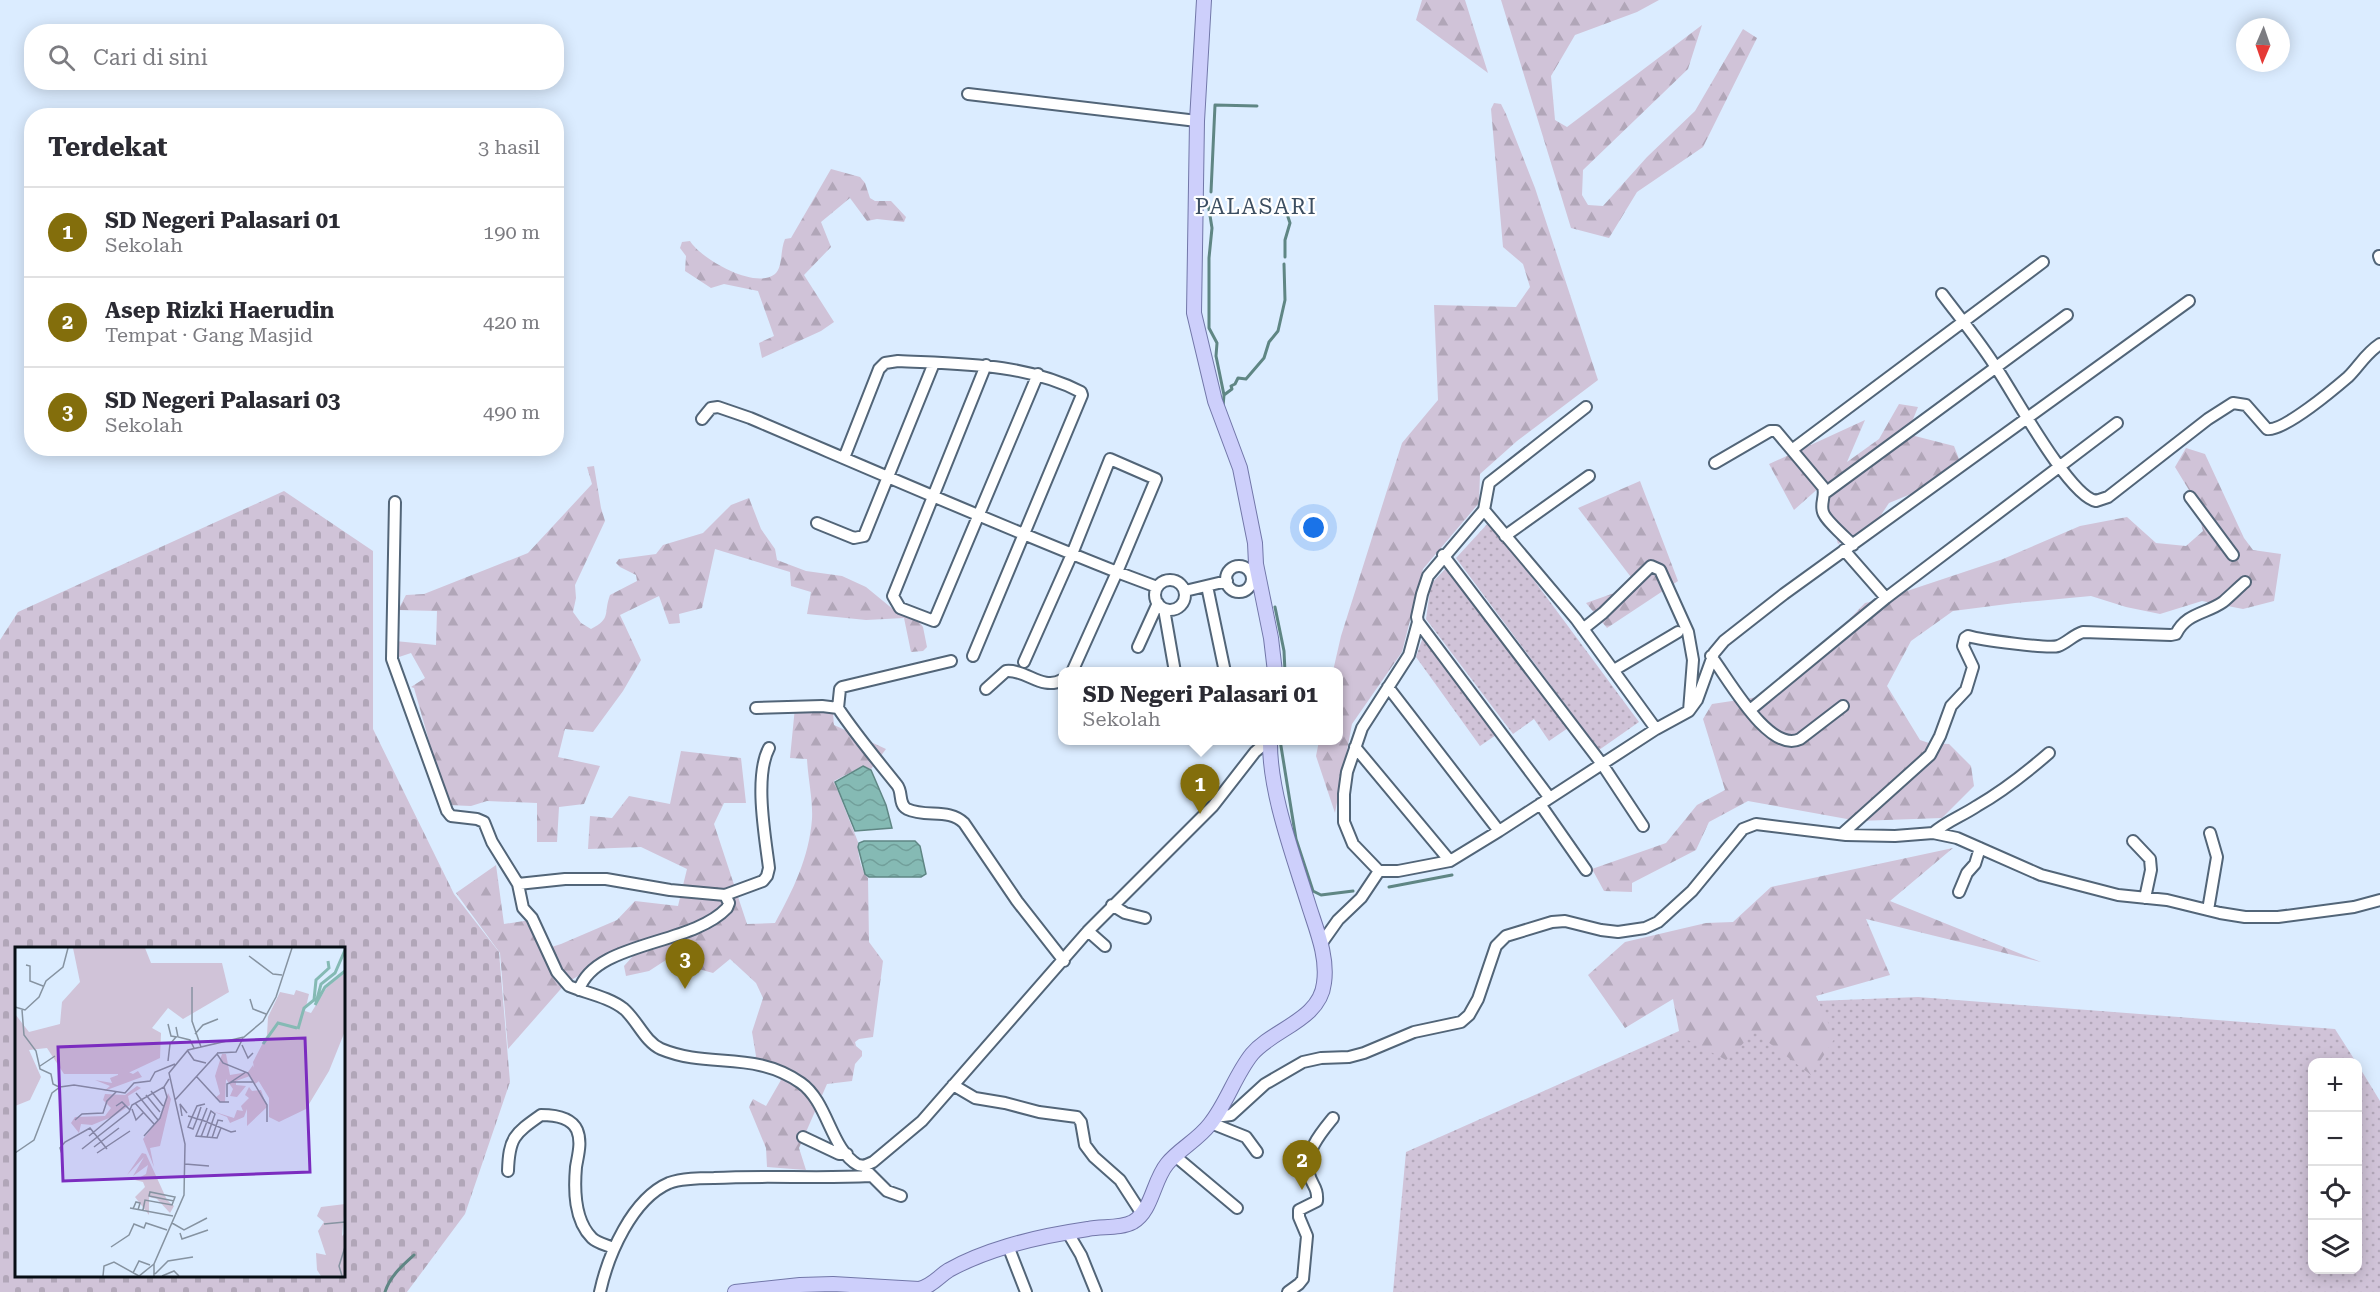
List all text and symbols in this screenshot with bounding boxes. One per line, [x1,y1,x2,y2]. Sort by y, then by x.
north arrow [2236,18,2290,72]
search box [24,24,564,90]
icon: search [45,41,78,74]
text: Cari di sini [93,45,208,70]
text: Terdekat [48,132,168,162]
text: 3 hasil [478,135,540,159]
district label: PALASARI [1195,194,1317,219]
text: SD Negeri Palasari 01 [105,208,340,233]
text: 1 [62,220,73,244]
text: 190 m [483,220,540,244]
text: Sekolah [105,233,183,257]
text: Asep Rizki Haerudin [105,298,334,323]
text: 2 [62,310,73,334]
text: 420 m [483,310,540,334]
text: Tempat · Gang Masjid [105,323,313,347]
text: SD Negeri Palasari 03 [105,388,340,413]
text: 3 [62,400,73,424]
text: 490 m [483,400,540,424]
text: Sekolah [105,413,183,437]
your location [1299,513,1328,542]
popup [1058,667,1343,745]
text: SD Negeri Palasari 01 [1083,682,1318,707]
text: Sekolah [1083,707,1161,731]
pin: 1 [1180,764,1220,814]
pin: 3 [666,940,704,989]
inset map [15,947,345,1277]
map controls [2308,1058,2362,1274]
button: + [2308,1058,2362,1112]
button: − [2308,1112,2362,1166]
pin: 2 [1282,1140,1322,1190]
button: locate [2308,1166,2362,1220]
button: layers [2308,1220,2362,1274]

